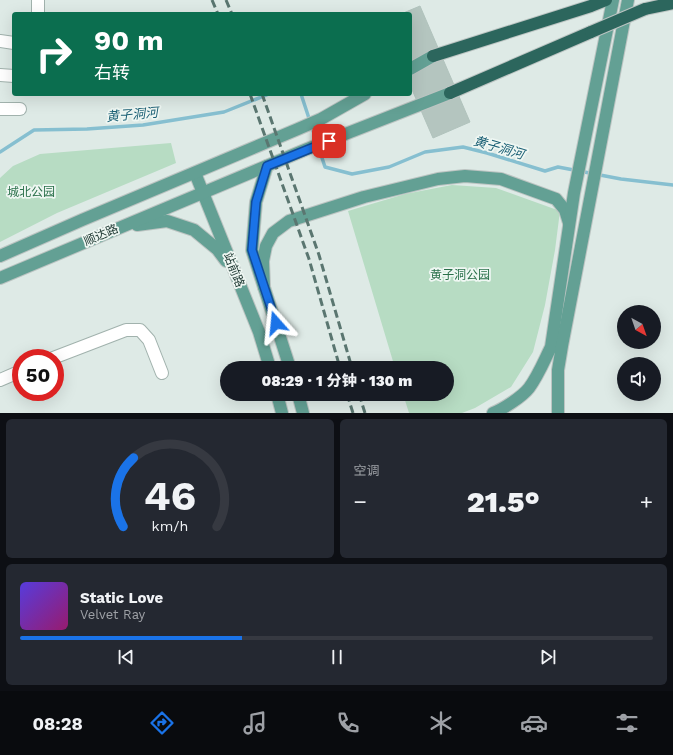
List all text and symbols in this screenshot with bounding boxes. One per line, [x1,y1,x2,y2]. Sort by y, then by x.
text: 90 m [94,24,164,57]
icon: right [28,28,80,80]
text: 右转 [94,62,130,83]
water label: 黄子洞河 [105,104,162,124]
pin [312,124,346,158]
icon: arrive [318,130,340,152]
water label: 黄子洞河 [472,133,529,163]
park label: 城北公园 [7,185,55,199]
street label: 顺达路 [82,222,120,248]
street label: 站前路 [221,251,247,289]
park label: 黄子洞公园 [430,268,490,282]
position arrow [255,302,297,344]
north arrow [617,305,661,349]
map controls [617,305,661,401]
speed limit sign: 50 [12,349,64,401]
button: sound [617,357,661,401]
text: 08:29 · 1 分钟 · 130 m [262,372,412,390]
text: 空调 [354,463,380,478]
text: 46 [144,470,196,519]
text: 21.5° [467,484,540,519]
text: − [354,489,367,514]
text: + [640,489,653,514]
text: km/h [151,517,188,533]
text: Static Love [80,589,163,607]
text: Velvet Ray [80,607,145,622]
icon: previous [115,646,137,668]
icon: pause [326,646,348,668]
icon: next [537,646,559,668]
icon: directions [148,709,176,737]
icon: music [241,709,269,737]
icon: phone [334,709,362,737]
icon: climate [427,709,455,737]
icon: car [520,709,548,737]
icon: filters [613,709,641,737]
text: 08:28 [32,713,83,734]

